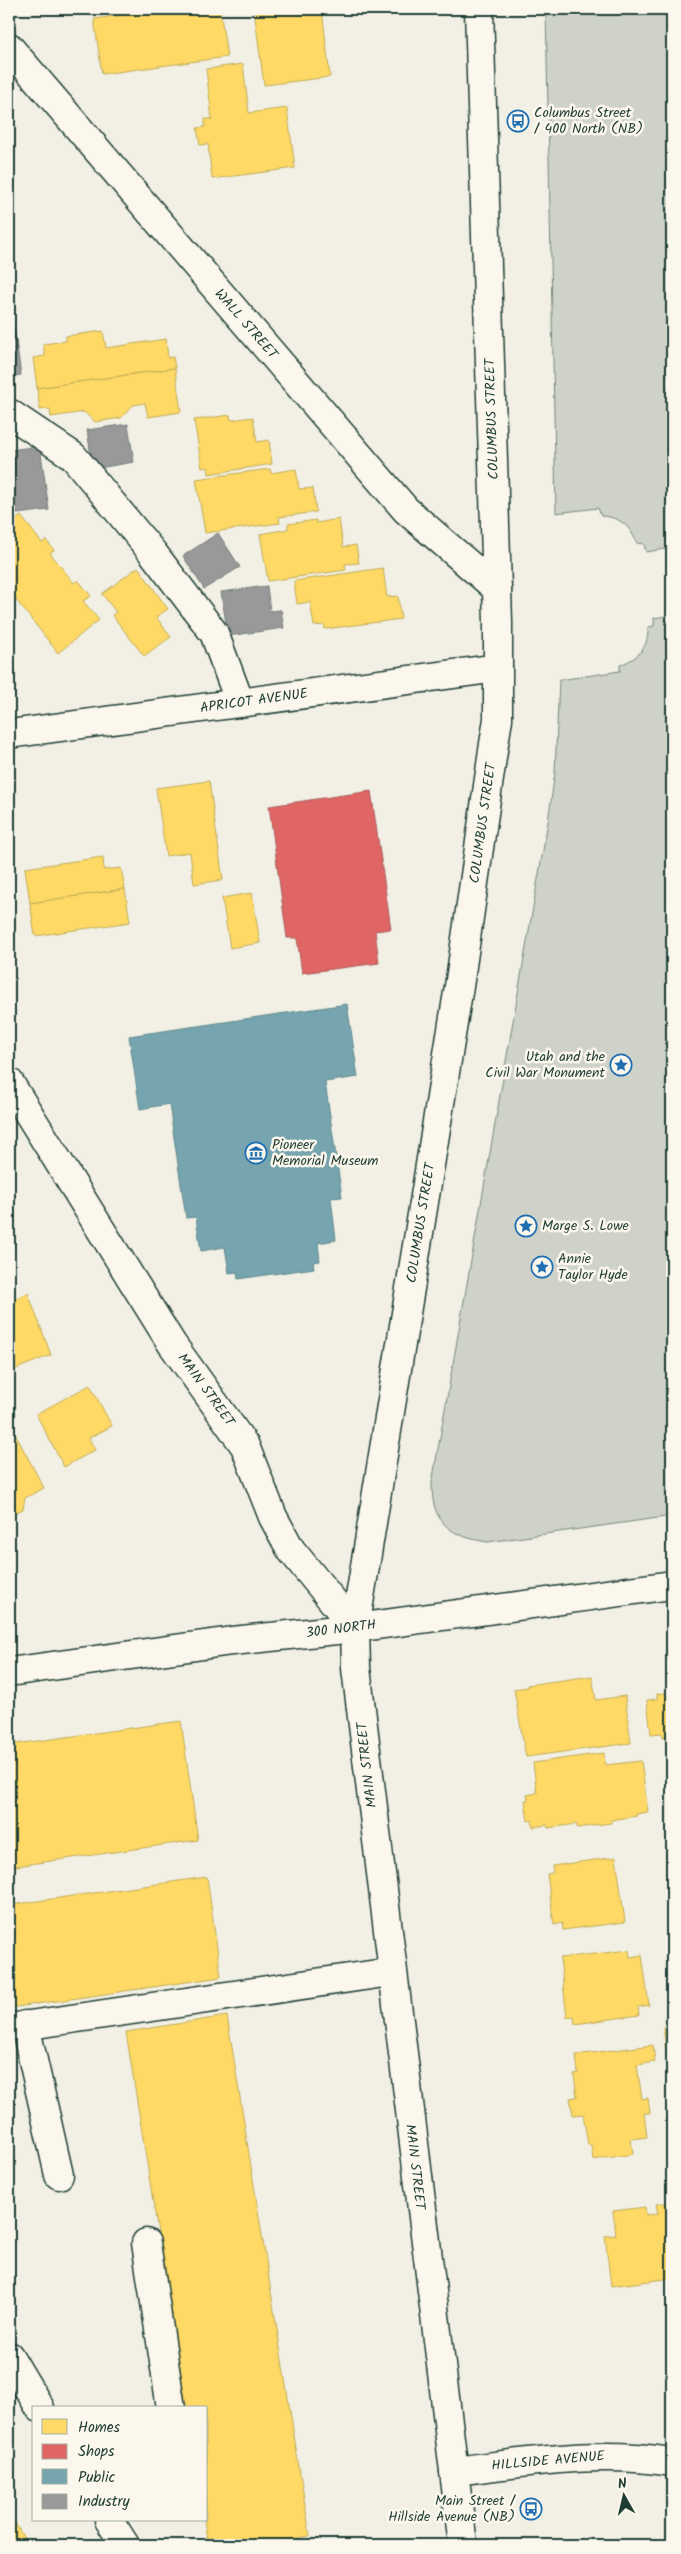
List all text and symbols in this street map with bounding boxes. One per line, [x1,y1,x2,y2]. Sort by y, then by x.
place label: Columbus Street / 400 North (NB) [534,102,643,140]
bus stop icon: Columbus Street / 400 North (NB) [506,109,530,133]
street label: WALL STREET [209,284,284,365]
street label: COLUMBUS STREET [479,356,505,480]
street label: APRICOT AVENUE [199,682,310,719]
street label: COLUMBUS STREET [464,760,503,885]
place label: Utah and the Civil War Monument [485,1046,606,1084]
place icon: Utah and the Civil War Monument [609,1053,633,1077]
place label: Pioneer Memorial Museum [272,1134,378,1172]
museum icon: Pioneer Memorial Museum [244,1141,268,1165]
street label: COLUMBUS STREET [401,1160,442,1285]
place icon: Marge S. Lowe [514,1214,538,1238]
place label: Marge S. Lowe [542,1215,630,1237]
place label: Annie Taylor Hyde [558,1248,629,1286]
place icon: Annie Taylor Hyde [530,1255,554,1279]
street label: MAIN STREET [172,1349,241,1432]
street label: 300 NORTH [305,1614,377,1644]
street label: MAIN STREET [351,1720,383,1809]
street label: MAIN STREET [399,2123,431,2212]
legend [32,2406,208,2522]
text: Homes [78,2416,121,2440]
text: Shops [78,2440,115,2464]
street label: HILLSIDE AVENUE [490,2445,606,2477]
text: Public [78,2466,115,2490]
north arrow [598,2472,648,2522]
text: N [616,2473,628,2496]
text: Industry [78,2490,131,2514]
place label: Main Street / Hillside Avenue (NB) [388,2490,516,2528]
bus stop icon: Main Street / Hillside Avenue (NB) [519,2497,543,2521]

